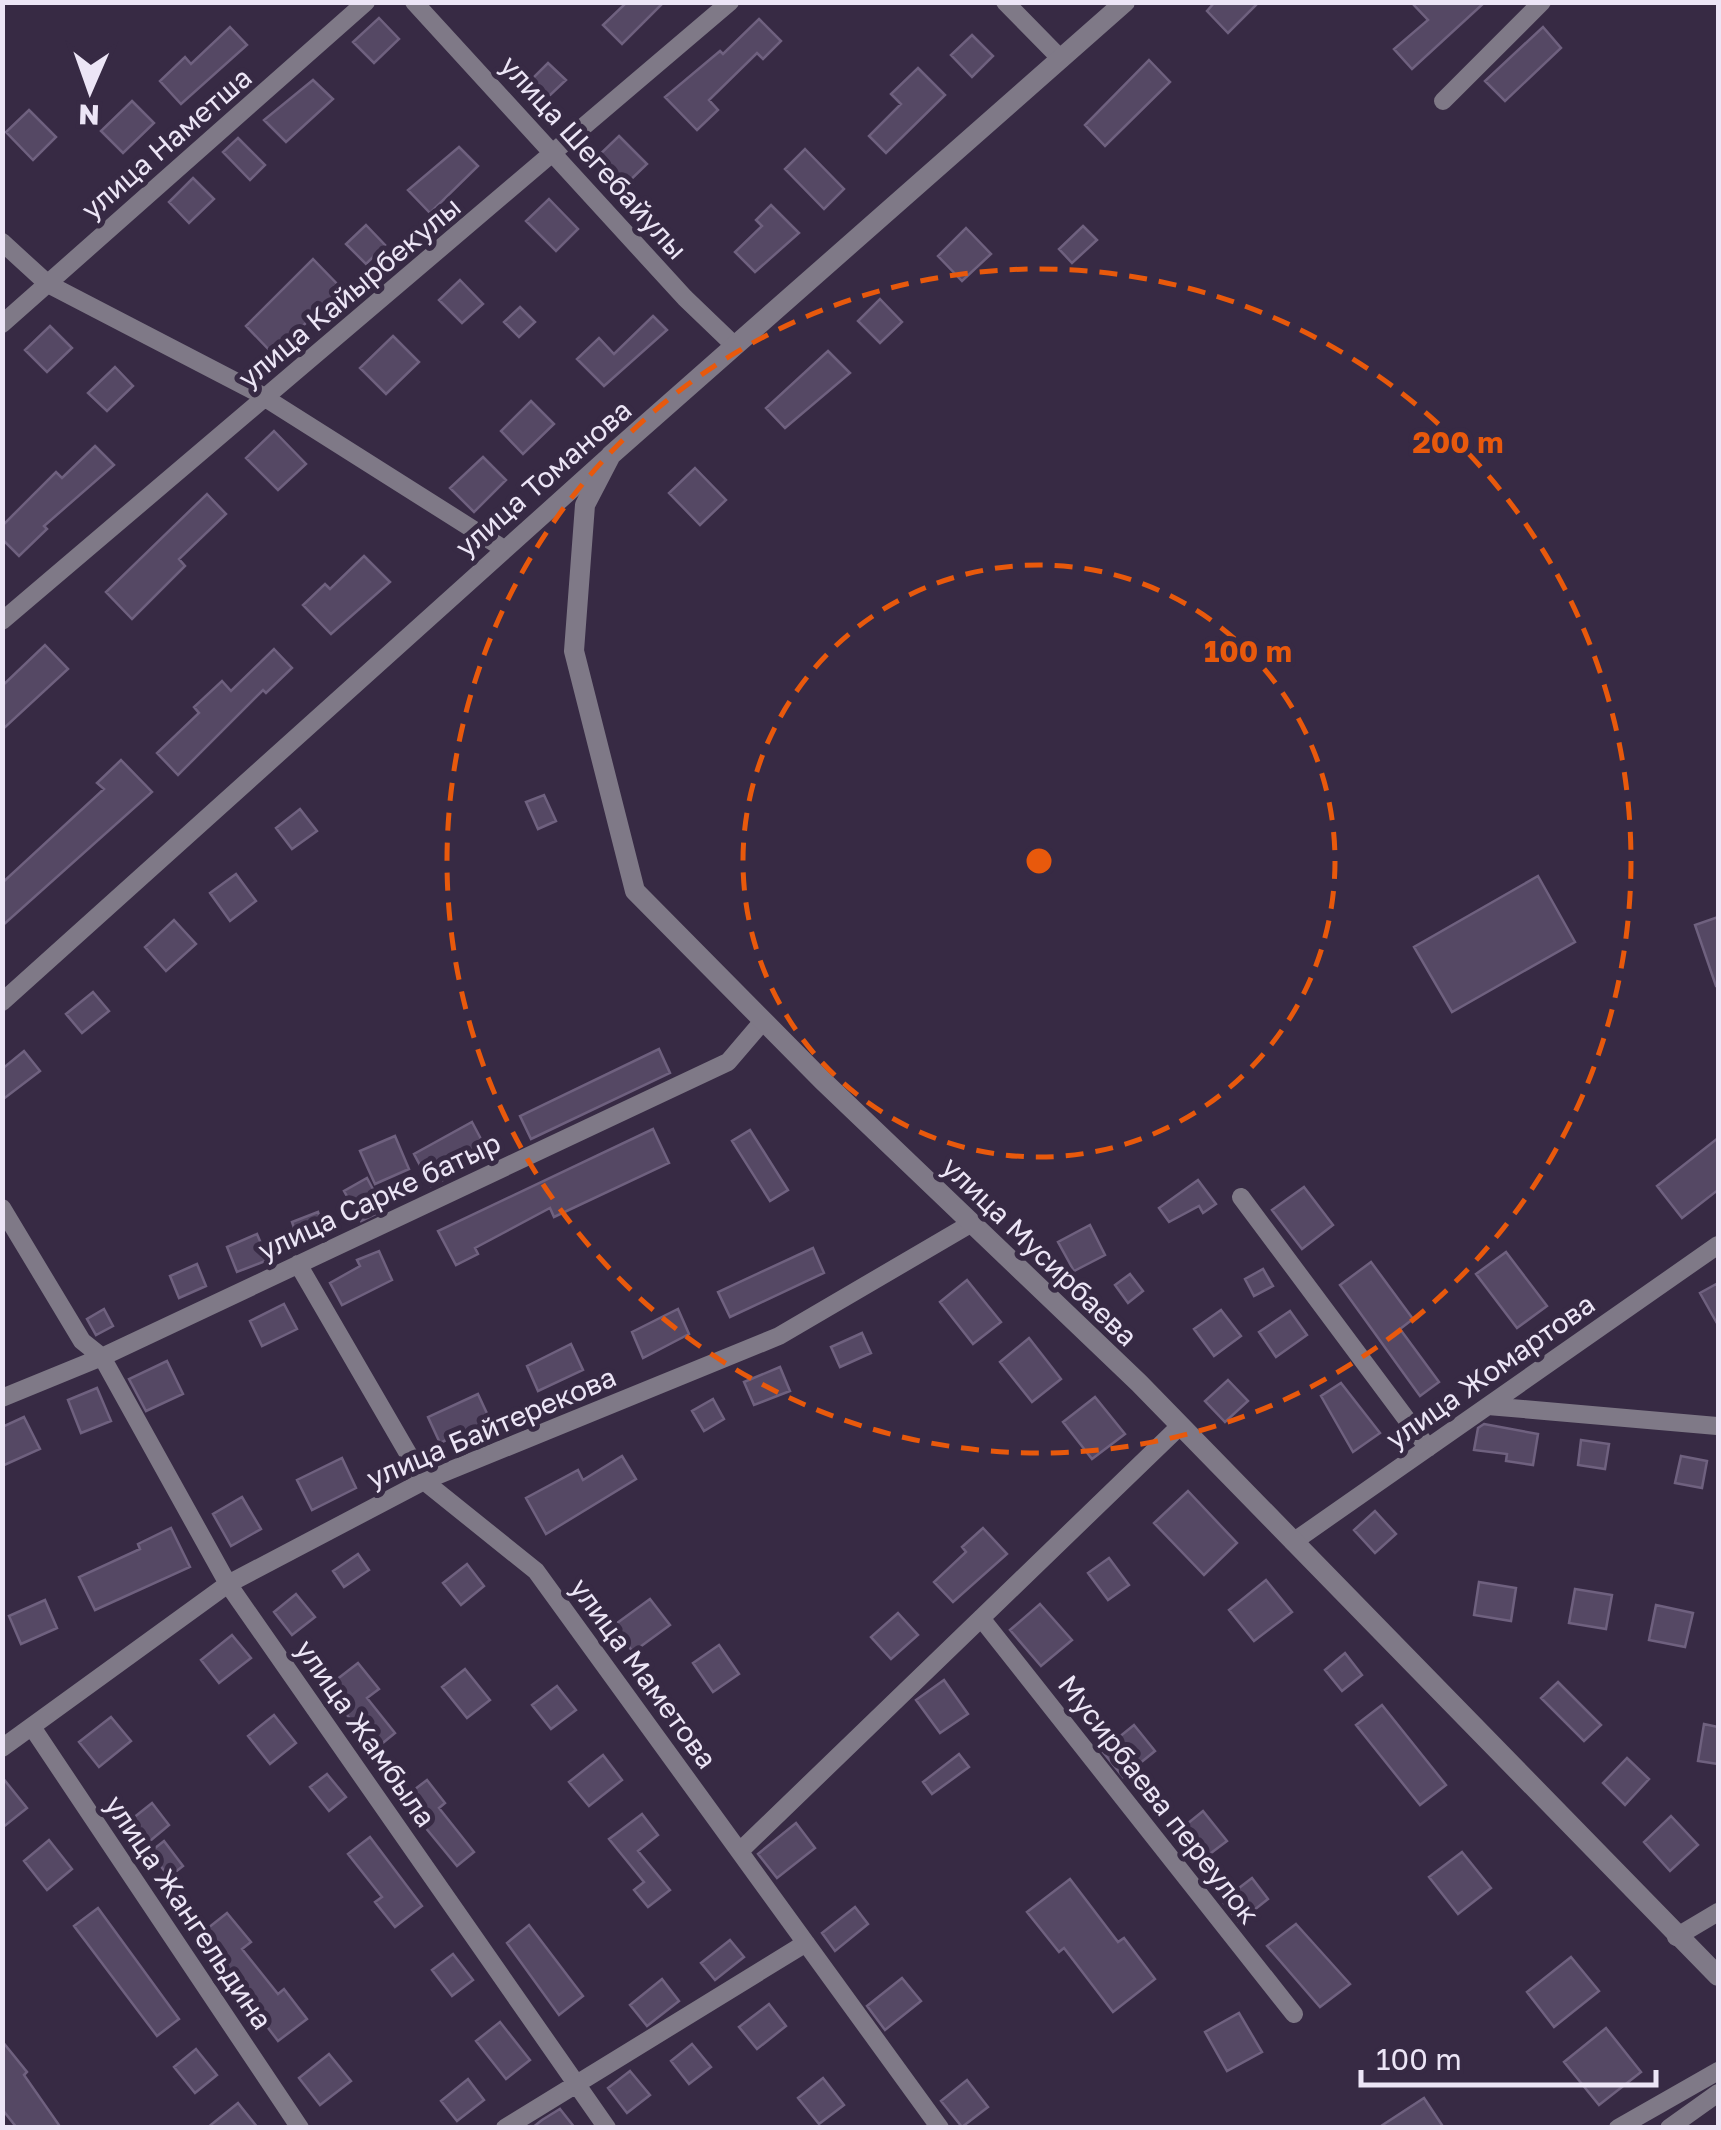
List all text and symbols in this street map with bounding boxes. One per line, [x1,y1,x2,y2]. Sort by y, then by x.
north arrow [40,40,140,140]
street label: улица Шегебайулы [494,48,694,266]
street label: улица Наметша [74,60,258,226]
text: N [78,99,100,132]
street label: улица Кайырбекулы [231,189,467,395]
street label: улица Томанова [448,393,638,563]
text: 200 m [1412,424,1504,460]
text: 100 m [1204,633,1292,669]
centre of rings [1021,843,1057,879]
street label: улица Сарке батыр [253,1125,505,1267]
street label: улица Мусирбаева [936,1149,1144,1353]
street label: улица Жомартова [1379,1287,1601,1455]
street label: улица Байтерекова [361,1360,621,1494]
street label: улица Маметова [564,1571,724,1775]
street label: улица Жамбыла [289,1633,443,1833]
street label: Мусирбаева переулок [1052,1668,1266,1930]
street label: улица Жангельдина [98,1789,280,2035]
scale bar [1361,2025,1656,2087]
text: 100 m [1376,2041,1462,2077]

